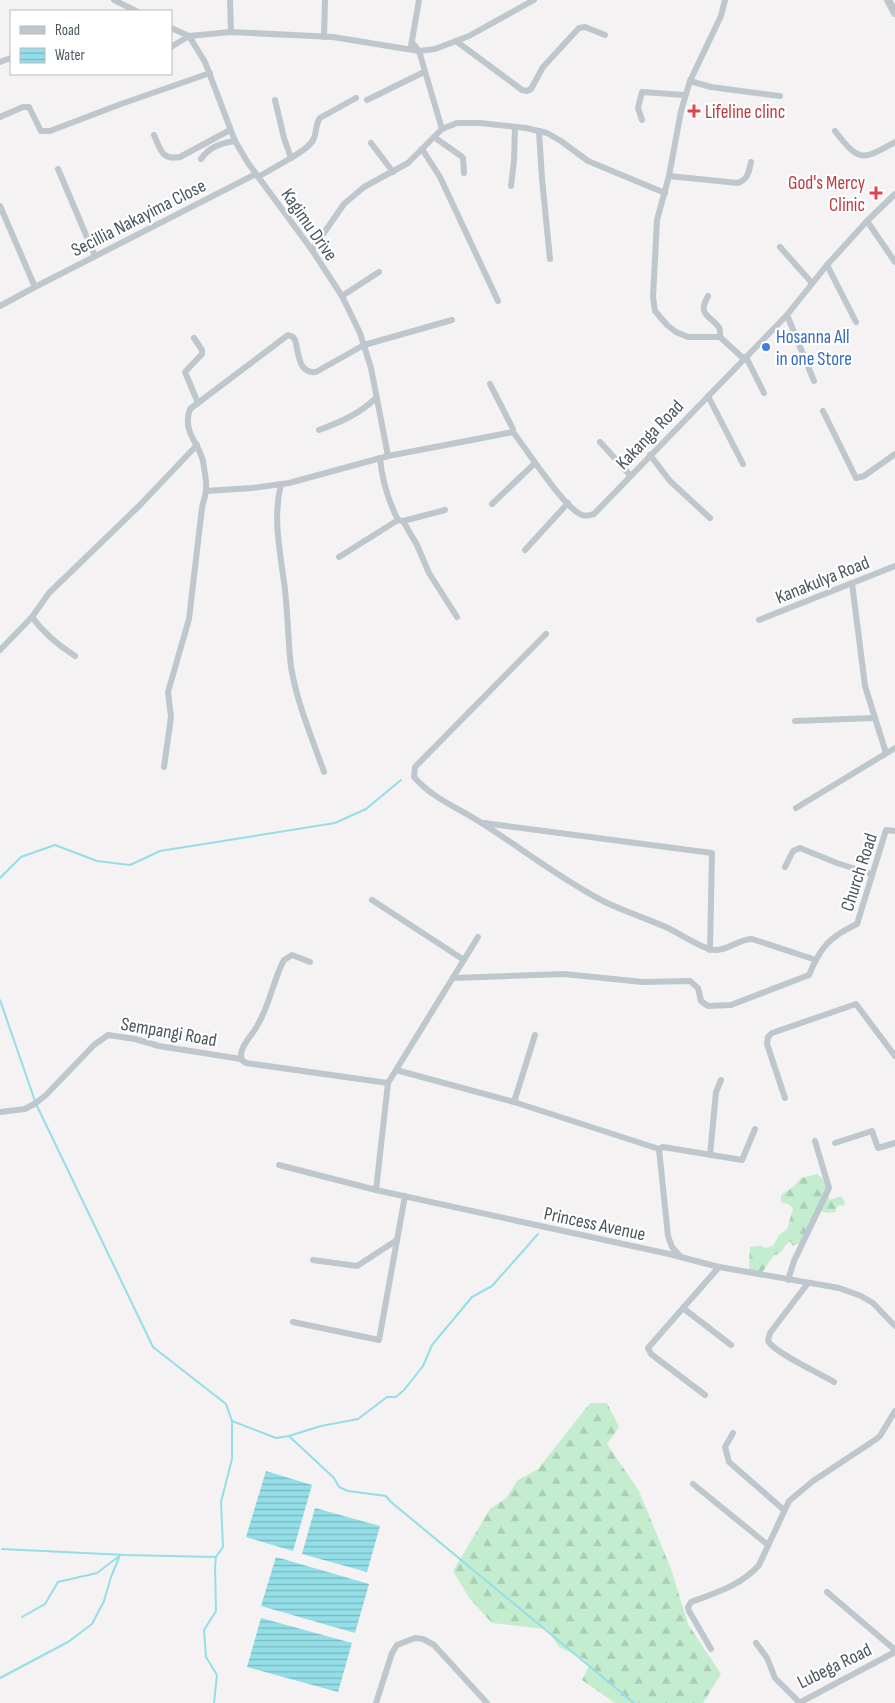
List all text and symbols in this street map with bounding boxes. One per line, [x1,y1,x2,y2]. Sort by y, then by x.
legend [10,10,172,75]
text: Road [55,21,80,40]
text: Water [55,46,86,65]
place label: Lifeline clinc [705,101,785,124]
marker: Lifeline clinc [687,104,701,118]
place label: God's Mercy Clinic [788,172,866,217]
street label: Secillia Nakayima Close [67,174,210,262]
street label: Kagimu Drive [275,184,342,266]
marker: God's Mercy Clinic [869,186,883,200]
place label: Hosanna All in one Store [776,326,852,371]
marker: Hosanna All in one Store [760,341,772,353]
street label: Kakanga Road [611,395,689,475]
street label: Kanakulya Road [772,551,873,610]
street label: Church Road [836,830,883,914]
street label: Sempangi Road [119,1013,219,1052]
street label: Princess Avenue [542,1202,648,1246]
street label: Lubega Road [794,1639,876,1694]

